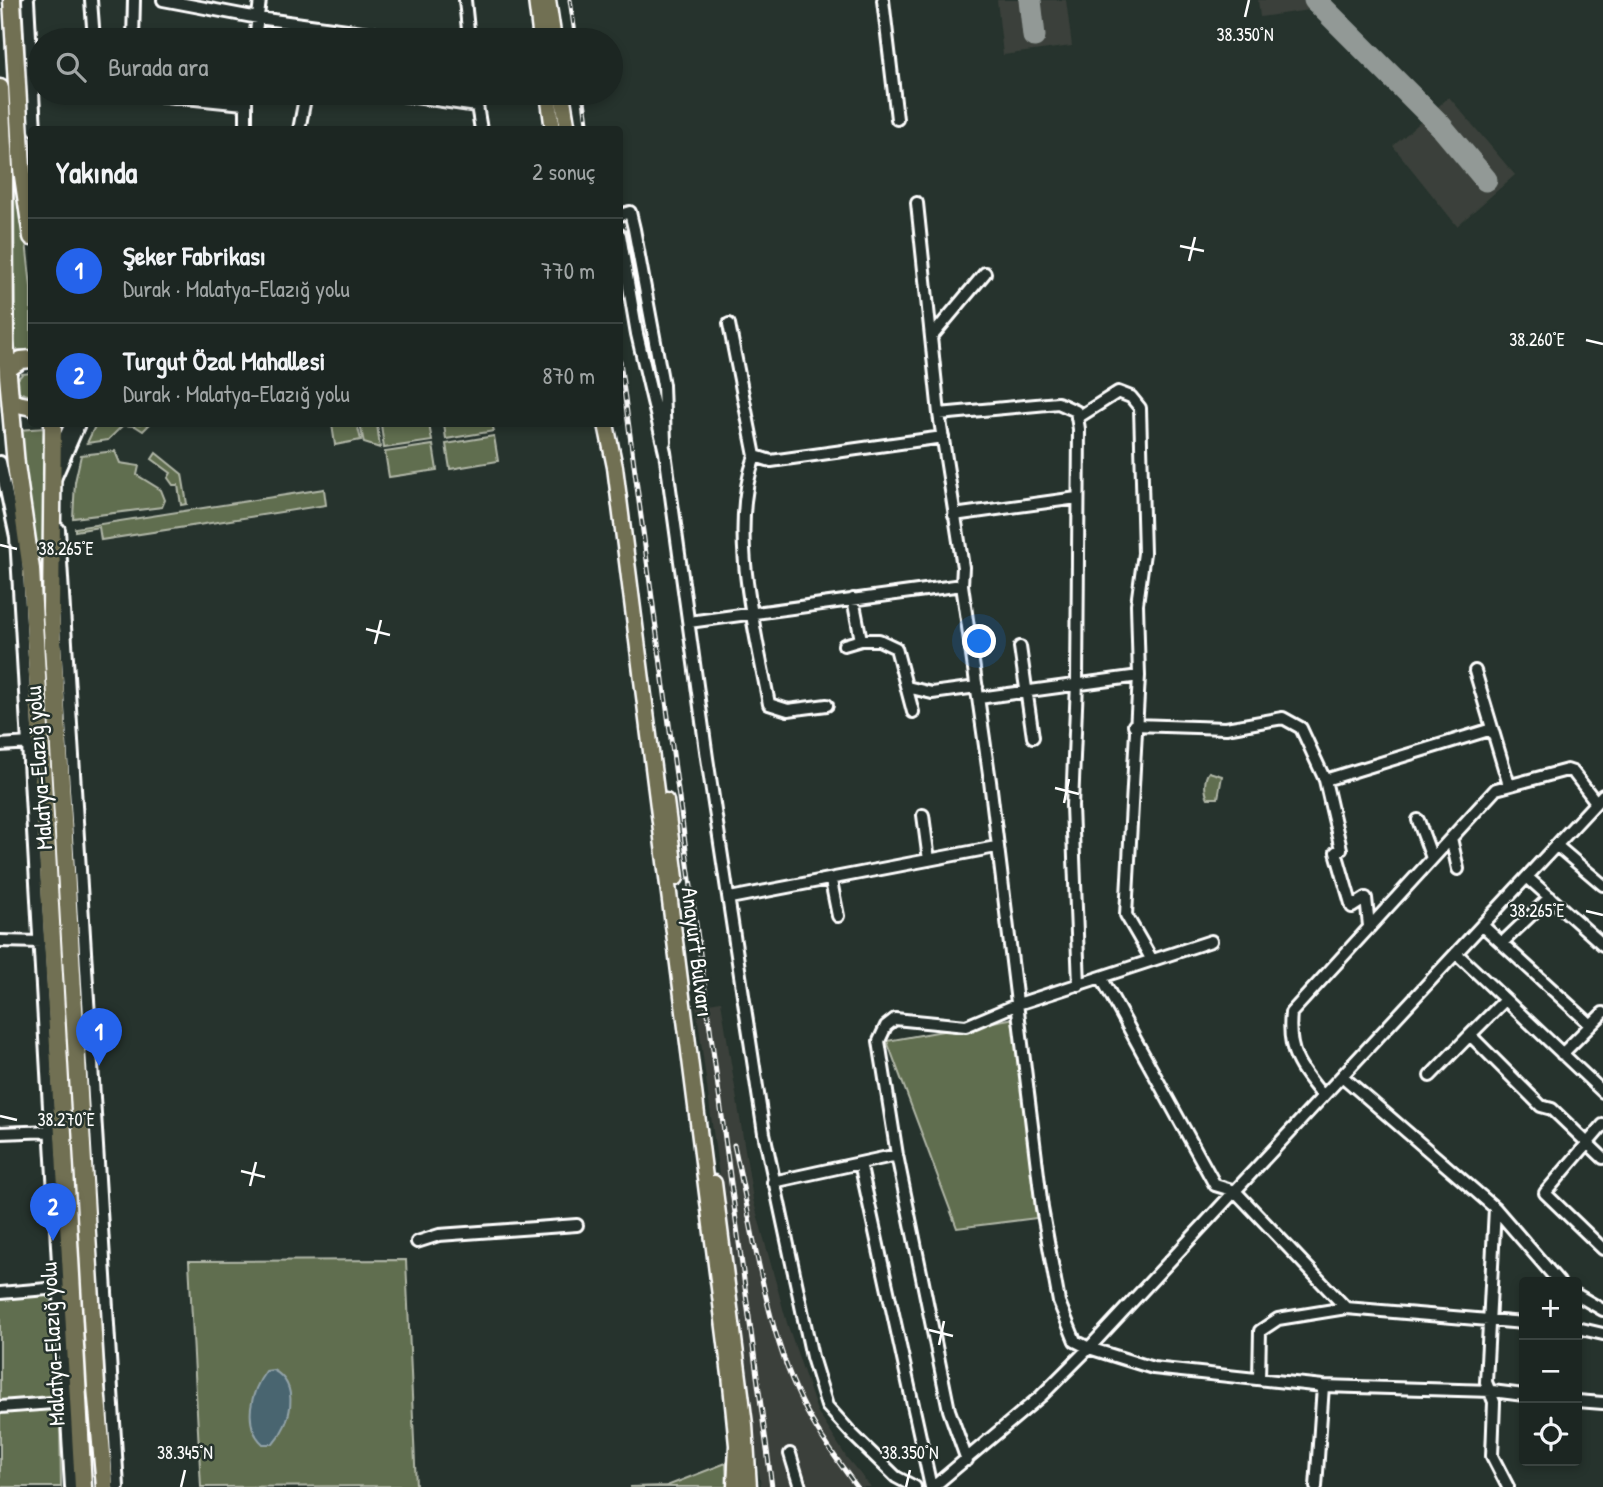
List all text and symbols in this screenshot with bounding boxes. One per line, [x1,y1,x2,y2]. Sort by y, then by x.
text: 38.350°N [1216,22,1274,47]
search box [28,28,623,105]
icon: search [52,48,90,86]
text: Burada ara [108,49,209,84]
text: Yakında [56,152,137,192]
text: 2 sonuç [532,156,595,187]
text: Şeker Fabrikası [123,238,266,273]
text: 1 [75,255,83,286]
text: 770 m [541,255,595,286]
text: Durak · Malatya-Elazığ yolu [123,273,350,304]
text: 38.260°E [1509,327,1565,352]
text: Turgut Özal Mahallesi [123,343,325,378]
text: 2 [74,360,84,391]
text: 870 m [542,360,595,391]
text: Durak · Malatya-Elazığ yolu [123,378,350,409]
text: 38.265°E [38,536,94,561]
your location [962,624,996,658]
street label: Malatya-Elazığ yolu [17,685,59,851]
street label: Anayurt Bulvarı [675,885,721,1019]
text: 38.265°E [1509,898,1565,923]
pin: 1 [76,1008,122,1066]
text: 38.270°E [37,1107,95,1132]
pin: 2 [30,1183,76,1241]
street label: Malatya-Elazığ yolu [32,1261,72,1427]
map controls [1519,1277,1582,1466]
button: + [1519,1277,1582,1340]
button: − [1519,1340,1582,1403]
button: locate [1519,1403,1582,1466]
text: 38.345°N [157,1440,213,1465]
text: 38.350°N [881,1440,939,1465]

